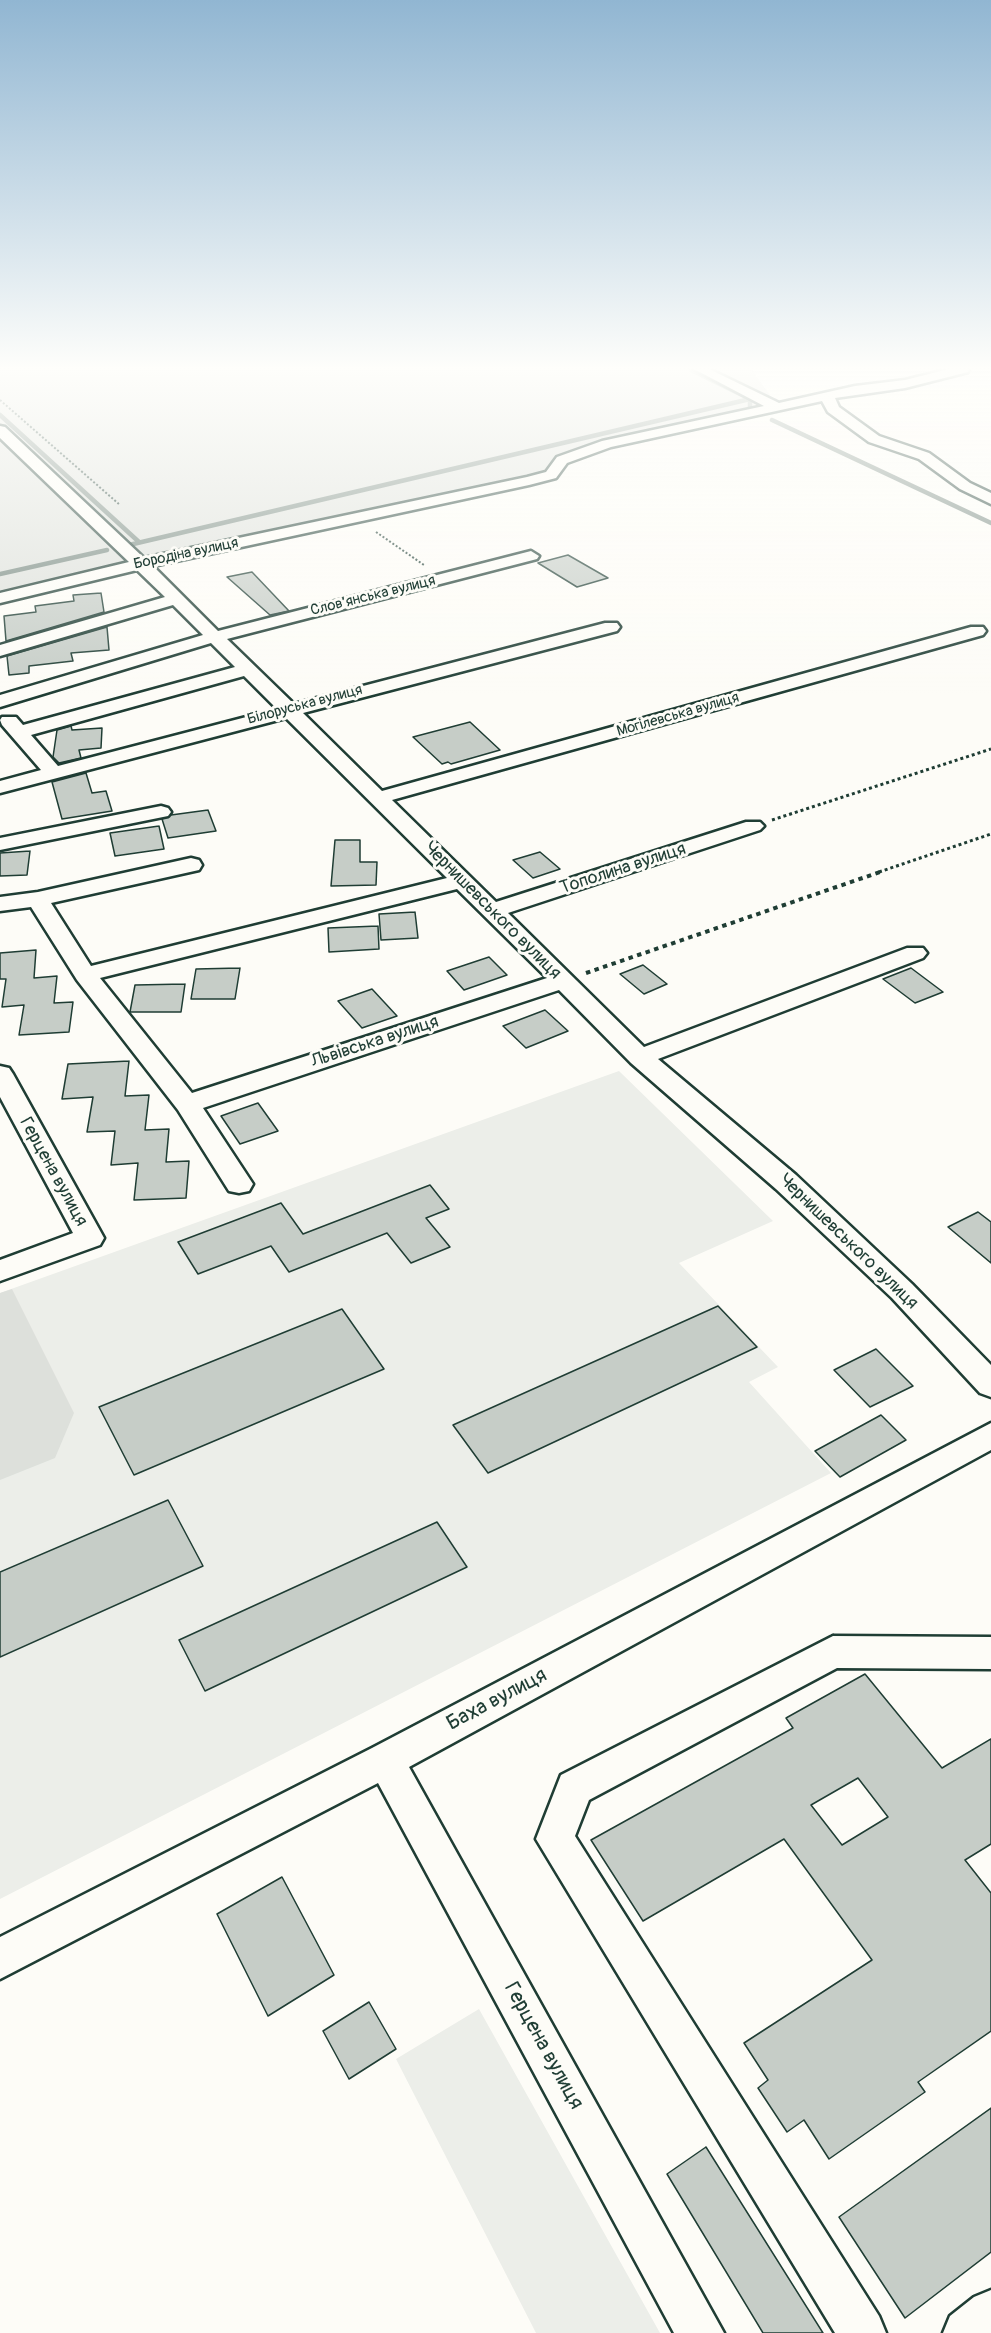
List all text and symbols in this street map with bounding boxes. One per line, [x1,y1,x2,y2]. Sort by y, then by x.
street label: Бородіна вулиця [132,534,240,574]
street label: Слов’янська вулиця [309,572,437,620]
street label: Білоруська вулиця [245,681,365,729]
street label: Могілевська вулиця [615,689,741,741]
street label: Чернишевського вулиця [419,838,565,984]
street label: Тополина вулиця [557,838,689,900]
street label: Львівська вулиця [309,1011,441,1073]
street label: Герцена вулиця [14,1114,92,1230]
street label: Чернишевського вулиця [774,1170,922,1314]
street label: Баха вулиця [443,1663,551,1737]
street label: Герцена вулиця [498,1978,588,2114]

